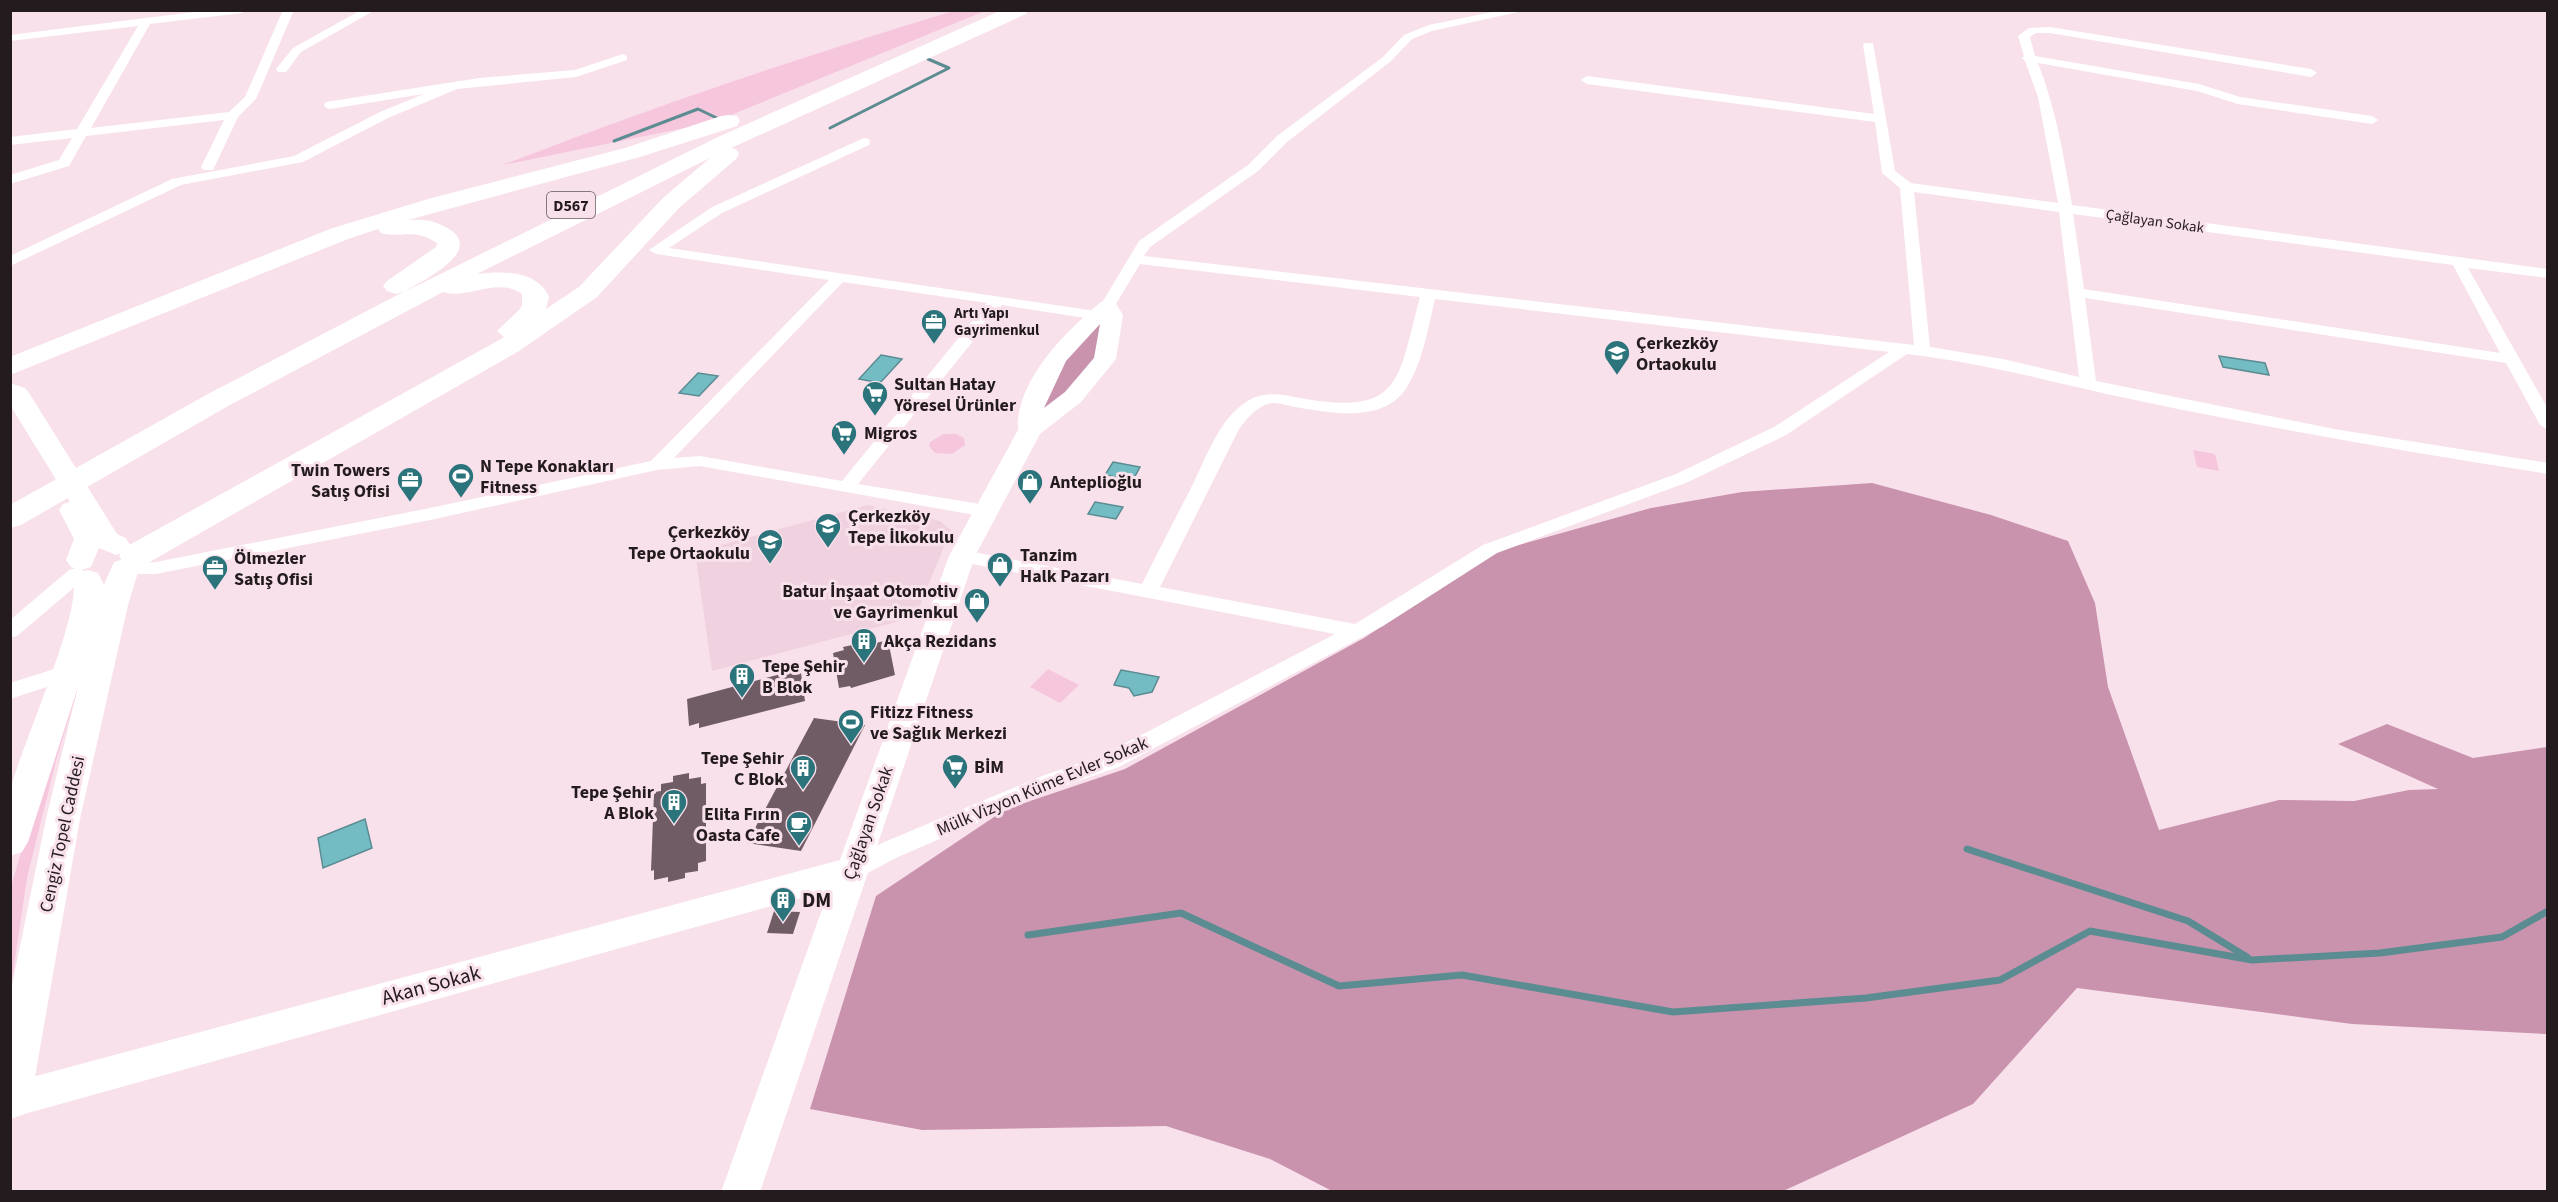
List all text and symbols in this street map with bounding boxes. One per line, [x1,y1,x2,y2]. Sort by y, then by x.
road number: D567 [547,192,595,218]
street label: Çağlayan Sokak [2104,204,2206,239]
place label: Artı Yapı Gayrimenkul [953,303,1040,341]
office icon: Artı Yapı Gayrimenkul [919,307,949,345]
place label: Çerkezköy Ortaokulu [1636,331,1719,377]
school or university icon: Çerkezköy Ortaokulu [1602,338,1632,376]
place label: Sultan Hatay Yöresel Ürünler [893,372,1017,418]
supermarket icon: Sultan Hatay Yöresel Ürünler [860,379,890,417]
supermarket icon: Migros [829,418,859,456]
place label: Migros [864,421,917,446]
place label: N Tepe Konakları Fitness [480,454,614,500]
place label: Twin Towers Satış Ofisi [291,458,390,504]
sports icon: N Tepe Konakları Fitness [446,461,476,499]
office icon: Twin Towers Satış Ofisi [395,465,425,503]
shop icon: Anteplioğlu [1015,467,1045,505]
place label: Anteplioğlu [1049,470,1142,495]
place label: Çerkezköy Tepe İlkokulu [848,504,954,550]
school or university icon: Çerkezköy Tepe İlkokulu [813,511,843,549]
place label: Çerkezköy Tepe Ortaokulu [628,520,751,566]
school or university icon: Çerkezköy Tepe Ortaokulu [755,527,785,565]
place label: Tanzim Halk Pazarı [1020,543,1110,589]
place label: Ölmezler Satış Ofisi [234,546,313,592]
shop icon: Tanzim Halk Pazarı [985,550,1015,588]
office icon: Ölmezler Satış Ofisi [200,553,230,591]
place label: Batur İnşaat Otomotiv ve Gayrimenkul [782,579,959,625]
shop icon: Batur İnşaat Otomotiv ve Gayrimenkul [962,586,992,624]
building icon: Akça Rezidans [849,626,879,664]
place label: Akça Rezidans [883,629,996,654]
place label: Tepe Şehir B Blok [762,654,846,700]
building icon: Tepe Şehir B Blok [727,661,757,699]
place label: Fitizz Fitness ve Sağlık Merkezi [870,700,1007,746]
sports icon: Fitizz Fitness ve Sağlık Merkezi [836,707,866,745]
street label: Mülk Vizyon Küme Evler Sokak [933,730,1152,842]
place label: Tepe Şehir C Blok [701,746,785,792]
supermarket icon: BİM [940,752,970,790]
building icon: Tepe Şehir C Blok [788,753,818,791]
street label: Cengiz Topel Caddesi [34,754,91,915]
place label: BİM [974,755,1004,780]
street label: Çağlayan Sokak [837,763,900,883]
place label: Tepe Şehir A Blok [571,780,655,826]
building icon: Tepe Şehir A Blok [659,787,689,825]
place label: Elita Fırın Oasta Cafe [696,802,780,848]
cafe icon: Elita Fırın Oasta Cafe [784,809,814,847]
building icon: DM [768,885,798,923]
place label: DM [802,885,831,915]
street label: Akan Sokak [378,957,485,1013]

